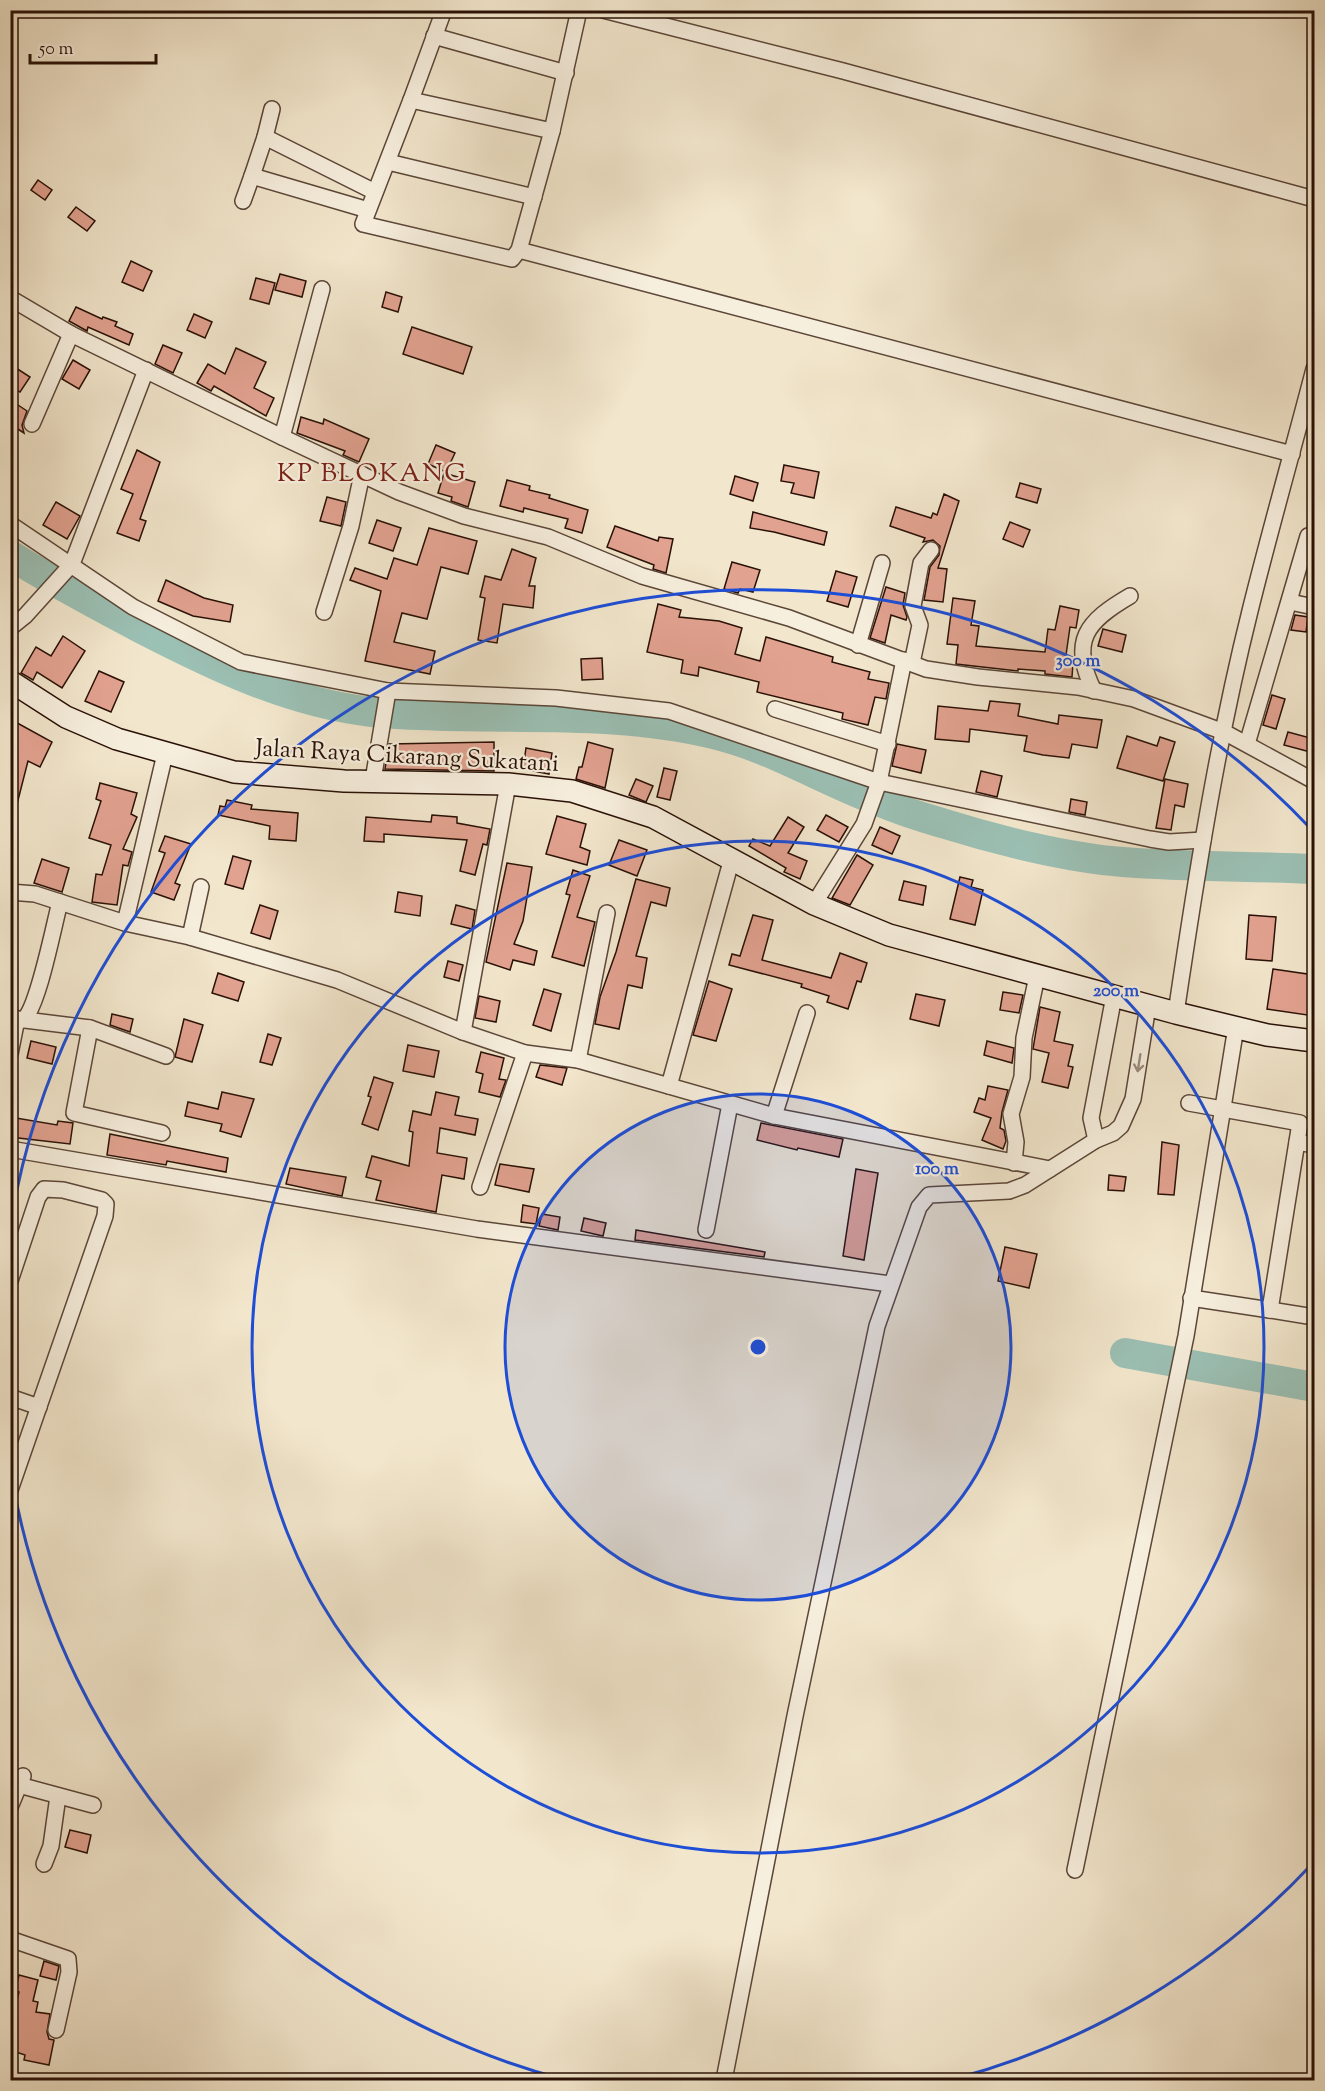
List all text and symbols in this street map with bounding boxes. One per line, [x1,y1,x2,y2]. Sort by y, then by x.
scale bar [30,27,156,65]
text: 50 m [38,37,74,63]
district label: KP BLOKANG [277,456,467,493]
text: 300 m [1056,649,1101,675]
street label: Jalan Raya Cikarang Sukatani [252,732,560,782]
text: 200 m [1093,979,1139,1005]
one-way arrow [1133,1053,1144,1073]
text: 100 m [915,1157,959,1183]
centre of rings [748,1337,768,1357]

